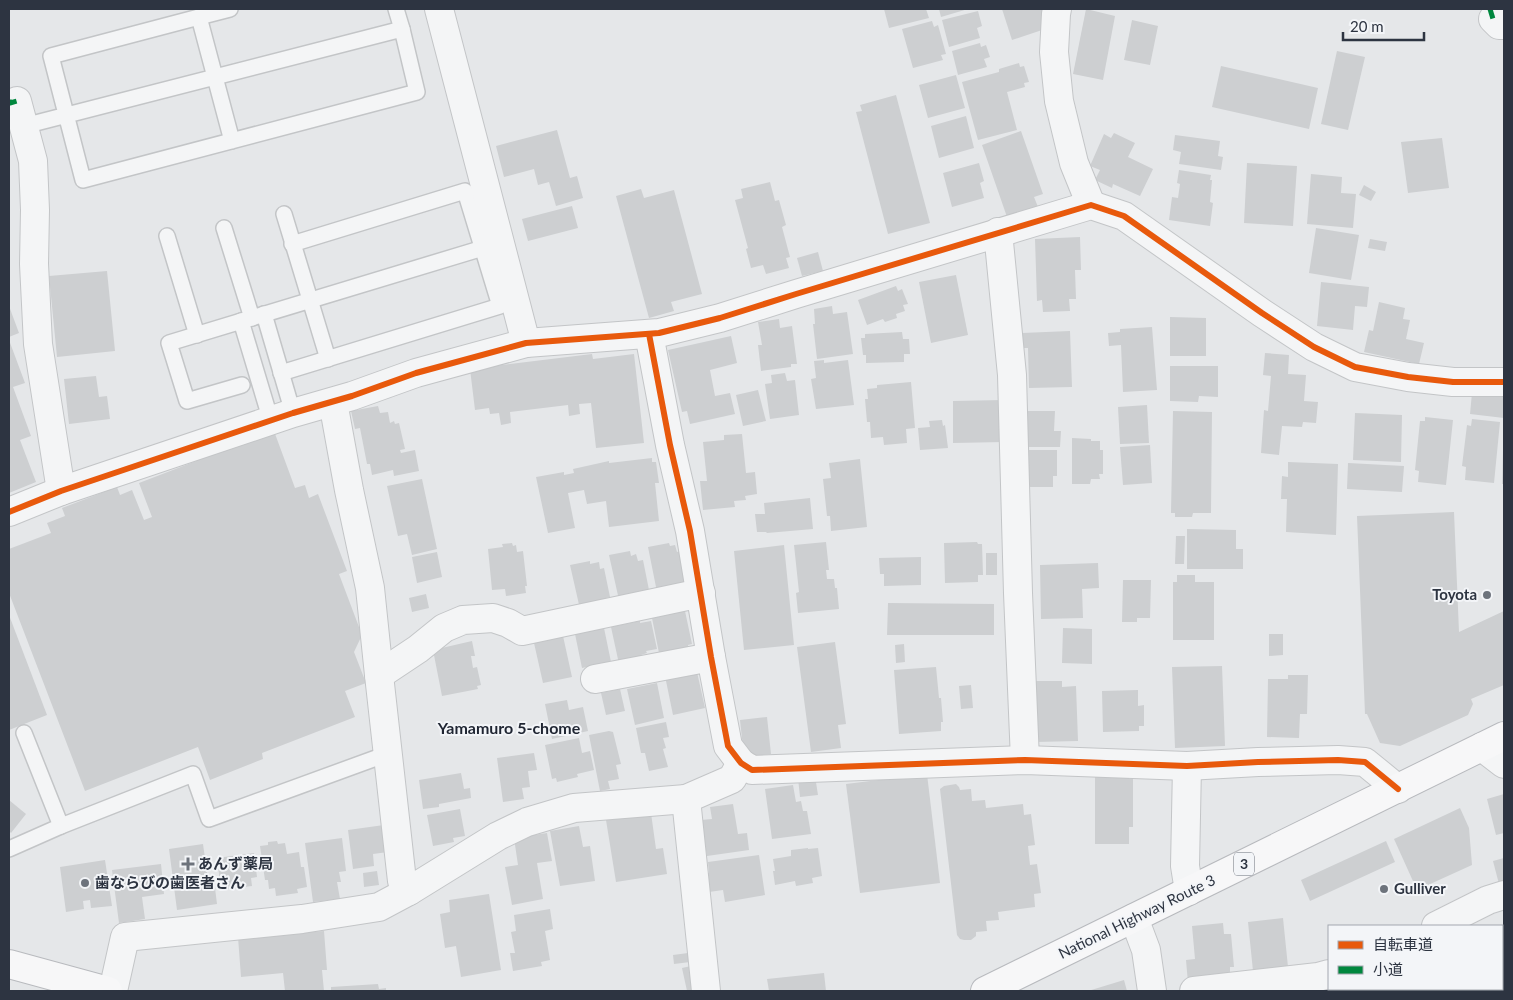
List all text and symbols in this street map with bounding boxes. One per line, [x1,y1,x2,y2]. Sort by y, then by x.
scale bar [1343,10,1424,42]
text: 20 m [1350,17,1384,35]
place label: Toyota [1432,585,1477,603]
marker: Toyota [1481,589,1493,601]
district label: Yamamuro 5-chome [437,718,581,737]
road number: 3 [1234,852,1254,876]
place label: あんず薬局 [198,854,273,872]
marker: あんず薬局 [182,858,194,870]
street label: National Highway Route 3 [1055,870,1218,962]
place label: 歯ならびの歯医者さん [95,873,245,891]
marker: 歯ならびの歯医者さん [79,877,91,889]
place label: Gulliver [1394,879,1446,897]
marker: Gulliver [1378,883,1390,895]
legend [1328,925,1503,990]
text: 自転車道 [1373,935,1433,953]
text: 小道 [1373,960,1403,978]

